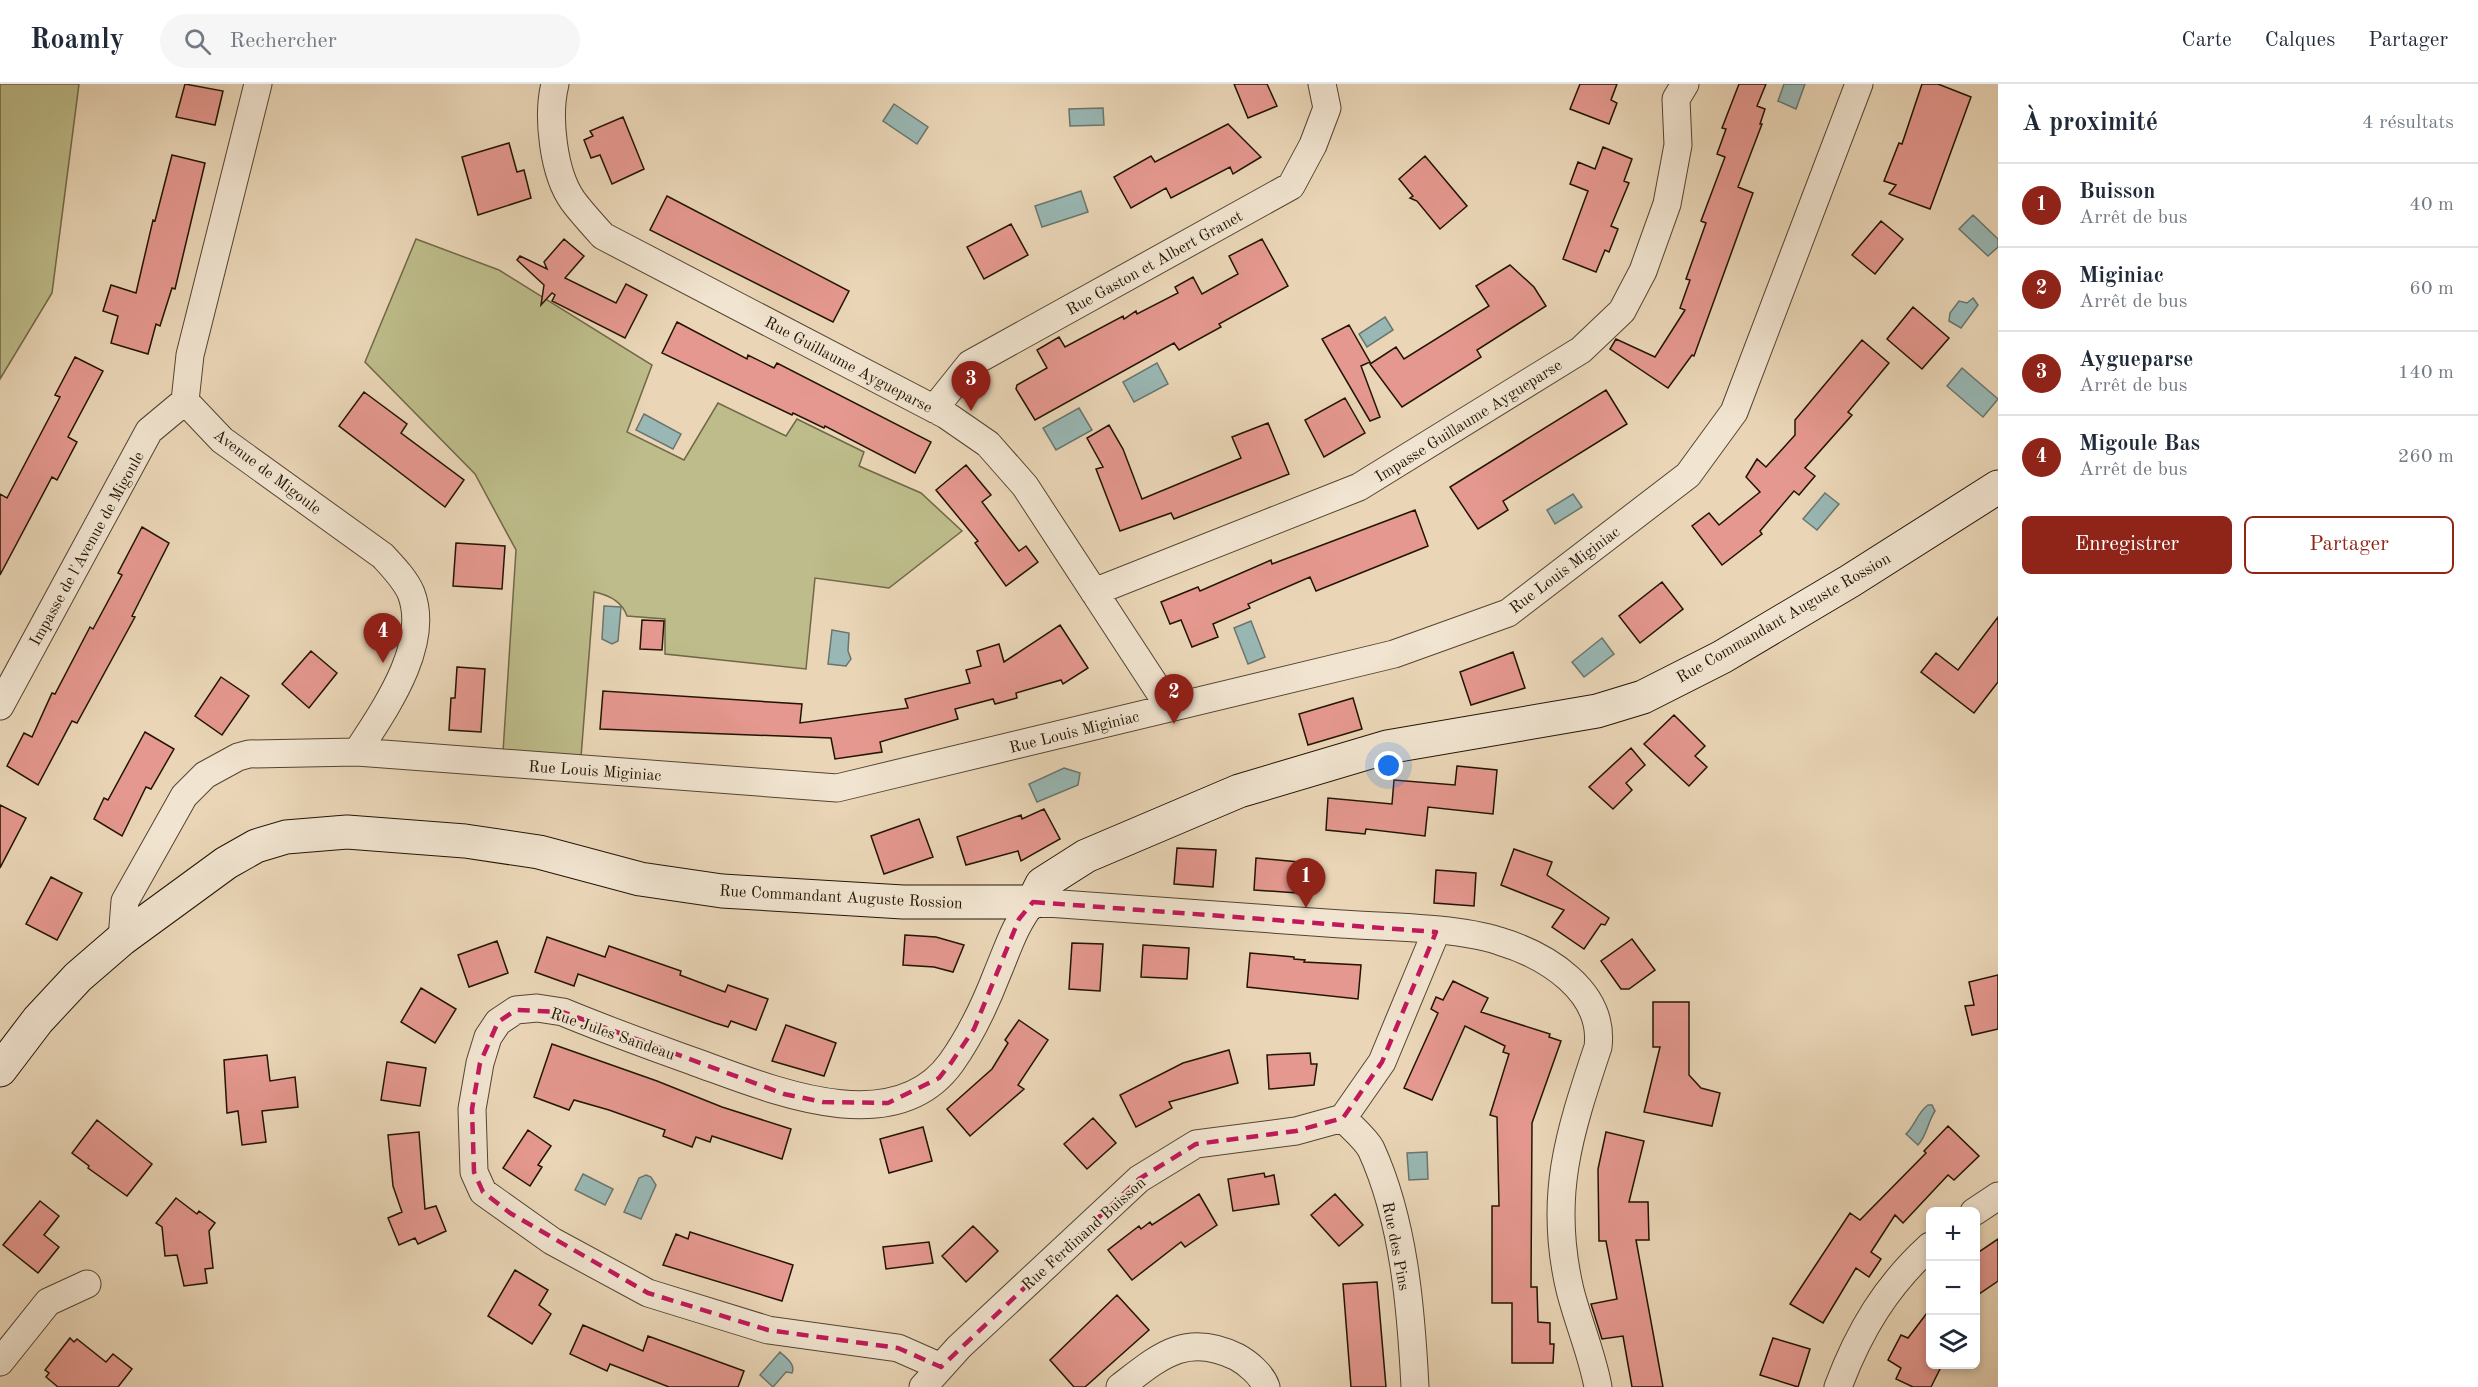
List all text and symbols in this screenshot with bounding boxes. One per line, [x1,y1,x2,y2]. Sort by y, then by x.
search box [160,14,580,68]
icon: search [181,25,214,58]
text: Roamly [30,27,124,55]
text: Rechercher [229,30,337,52]
text: Carte [2182,30,2232,51]
text: Calques [2265,30,2335,51]
text: Partager [2368,30,2448,51]
text: À proximité [2022,110,2158,136]
text: 4 résultats [2362,113,2454,133]
text: Buisson [2079,181,2155,203]
text: 1 [2036,195,2047,215]
text: 40 m [2409,195,2454,215]
street label: Rue Gaston et Albert Granet [1064,208,1246,319]
text: Arrêt de bus [2079,208,2187,228]
text: Miginiac [2079,265,2164,287]
text: 2 [2036,279,2047,299]
text: 60 m [2409,279,2454,299]
text: Arrêt de bus [2079,292,2187,312]
street label: Rue Guillaume Aygueparse [762,315,935,417]
text: Aygueparse [2079,349,2193,371]
street label: Impasse Guillaume Aygueparse [1373,358,1565,486]
pin: 3 [952,362,990,411]
text: 3 [2036,363,2047,383]
text: 140 m [2398,363,2454,383]
text: Arrêt de bus [2079,376,2187,396]
street label: Avenue de Migoule [210,427,324,518]
text: Migoule Bas [2079,433,2200,455]
text: 4 [2036,447,2047,467]
text: 260 m [2398,447,2454,467]
street label: Impasse de l'Avenue de Migoule [28,449,148,649]
text: Arrêt de bus [2079,460,2187,480]
button: Enregistrer [2022,516,2232,574]
button: Partager [2244,516,2454,574]
street label: Rue Louis Miginiac [1507,524,1623,617]
street label: Rue Commandant Auguste Rossion [1674,551,1894,687]
pin: 4 [364,614,403,663]
pin: 2 [1154,674,1194,724]
street label: Rue Louis Miginiac [1008,709,1141,757]
your location [1374,751,1403,780]
street label: Rue Louis Miginiac [528,759,662,785]
pin: 1 [1286,858,1326,908]
street label: Rue Commandant Auguste Rossion [719,884,963,912]
street label: Rue Jules Sandeau [548,1006,677,1064]
street label: Rue Ferdinand Buisson [1019,1175,1150,1294]
street label: Rue des Pins [1379,1201,1411,1292]
map controls [1926,1207,1980,1369]
button: + [1926,1207,1980,1261]
button: − [1926,1261,1980,1315]
button: layers [1926,1315,1980,1369]

